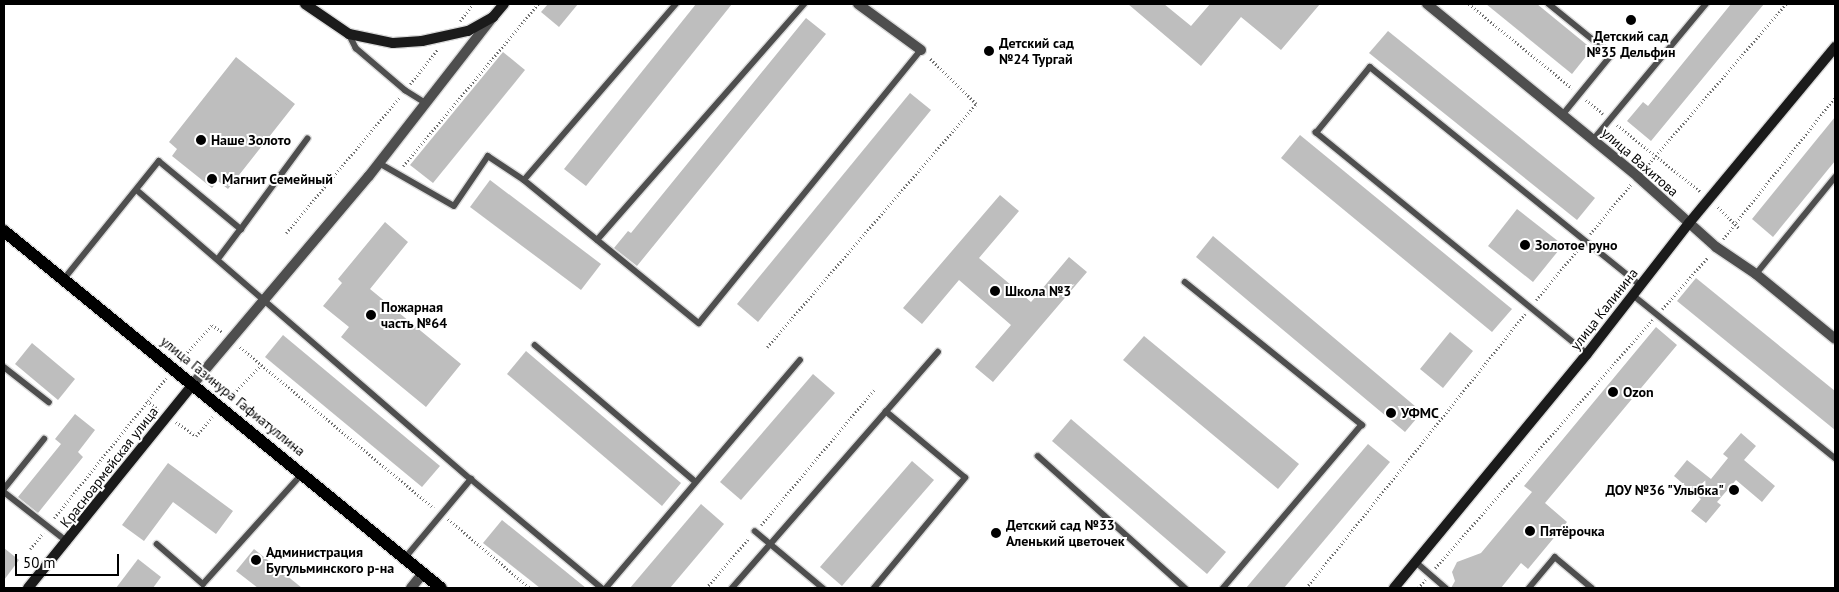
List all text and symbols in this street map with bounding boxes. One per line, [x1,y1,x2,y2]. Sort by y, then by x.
marker: Детский сад №35 Дельфин [1625,14,1637,26]
place label: Детский сад №35 Дельфин [1586,28,1676,60]
place label: Детский сад №24 Тургай [999,35,1074,68]
marker: Детский сад №24 Тургай [983,45,995,57]
street label: улица Вахитова [1598,124,1682,200]
place label: Наше Золото [211,132,291,148]
marker: Наше Золото [195,134,207,146]
place label: Магнит Семейный [222,171,333,187]
marker: Магнит Семейный [206,173,218,185]
place label: Золотое руно [1535,237,1618,253]
marker: Золотое руно [1519,239,1531,251]
street label: улица Калинина [1567,265,1641,353]
place label: Школа №3 [1005,283,1071,299]
marker: Школа №3 [989,285,1001,297]
place label: Пожарная часть №64 [381,299,448,332]
marker: Пожарная часть №64 [365,309,377,321]
street label: улица Газинура Гафиатуллина [157,333,309,459]
place label: Ozon [1623,384,1654,400]
marker: Ozon [1607,386,1619,398]
street label: Красноармейская улица [57,403,161,531]
place label: УФМС [1401,405,1439,421]
marker: УФМС [1385,407,1397,419]
place label: ДОУ №36 "Улыбка" [1604,482,1724,498]
marker: ДОУ №36 "Улыбка" [1728,484,1740,496]
place label: Детский сад №33 Аленький цветочек [1006,517,1125,550]
place label: Пятёрочка [1540,523,1605,539]
marker: Пятёрочка [1524,525,1536,537]
marker: Детский сад №33 Аленький цветочек [990,527,1002,539]
scale bar [18,544,121,576]
place label: Администрация Бугульминского р-на [266,544,394,576]
text: 50 m [23,553,56,572]
marker: Администрация Бугульминского р-на [250,554,262,566]

